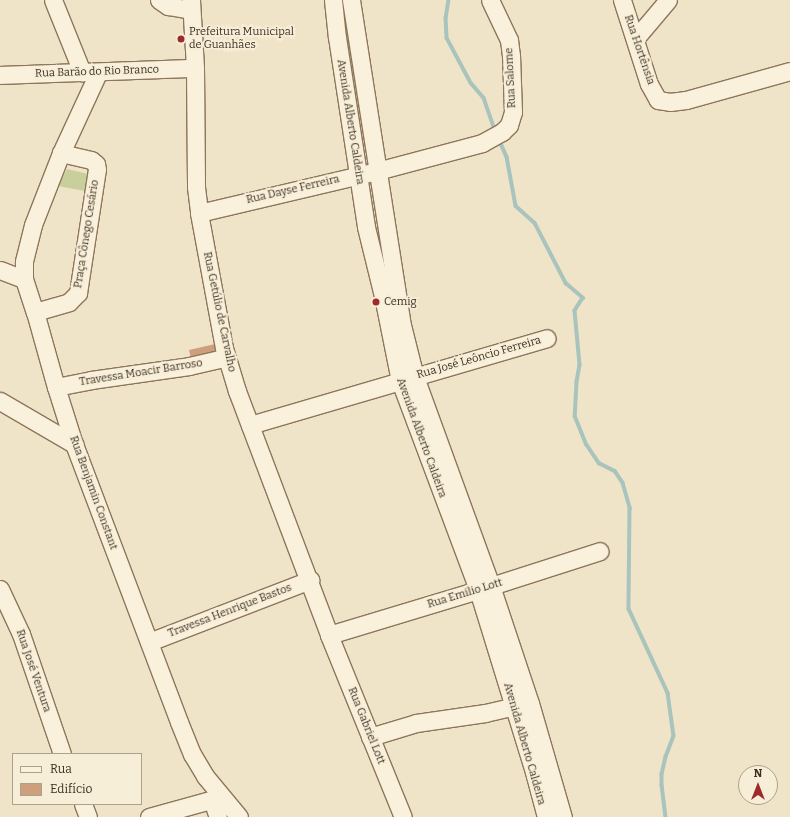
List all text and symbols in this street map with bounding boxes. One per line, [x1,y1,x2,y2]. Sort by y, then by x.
street label: Rua Hortênsia [621,13,657,87]
place label: Prefeitura Municipal de Guanhães [189,26,294,52]
marker: Prefeitura Municipal de Guanhães [176,34,186,44]
street label: Rua Salome [503,47,519,109]
street label: Avenida Alberto Caldeira [334,58,366,186]
street label: Rua Barão do Rio Branco [35,63,159,81]
street label: Rua Dayse Ferreira [245,173,341,207]
street label: Praça Cônego Cesário [72,179,102,289]
street label: Rua Getúlio de Carvalho [200,251,238,373]
place label: Cemig [384,295,417,309]
marker: Cemig [371,297,381,307]
street label: Rua José Leôncio Ferreira [415,334,543,382]
street label: Travessa Moacir Barroso [78,357,204,389]
street label: Avenida Alberto Caldeira [393,376,449,500]
street label: Rua Benjamin Constant [66,434,120,552]
street label: Rua Emilio Lott [426,576,504,612]
street label: Travessa Henrique Bastos [166,581,294,641]
street label: Rua José Ventura [13,628,53,714]
street label: Avenida Alberto Caldeira [500,681,548,807]
street label: Rua Gabriel Lott [345,685,387,767]
legend [12,753,142,805]
text: Rua [50,762,72,776]
north arrow [738,765,778,805]
text: N [754,767,762,780]
text: Edifício [50,782,92,796]

